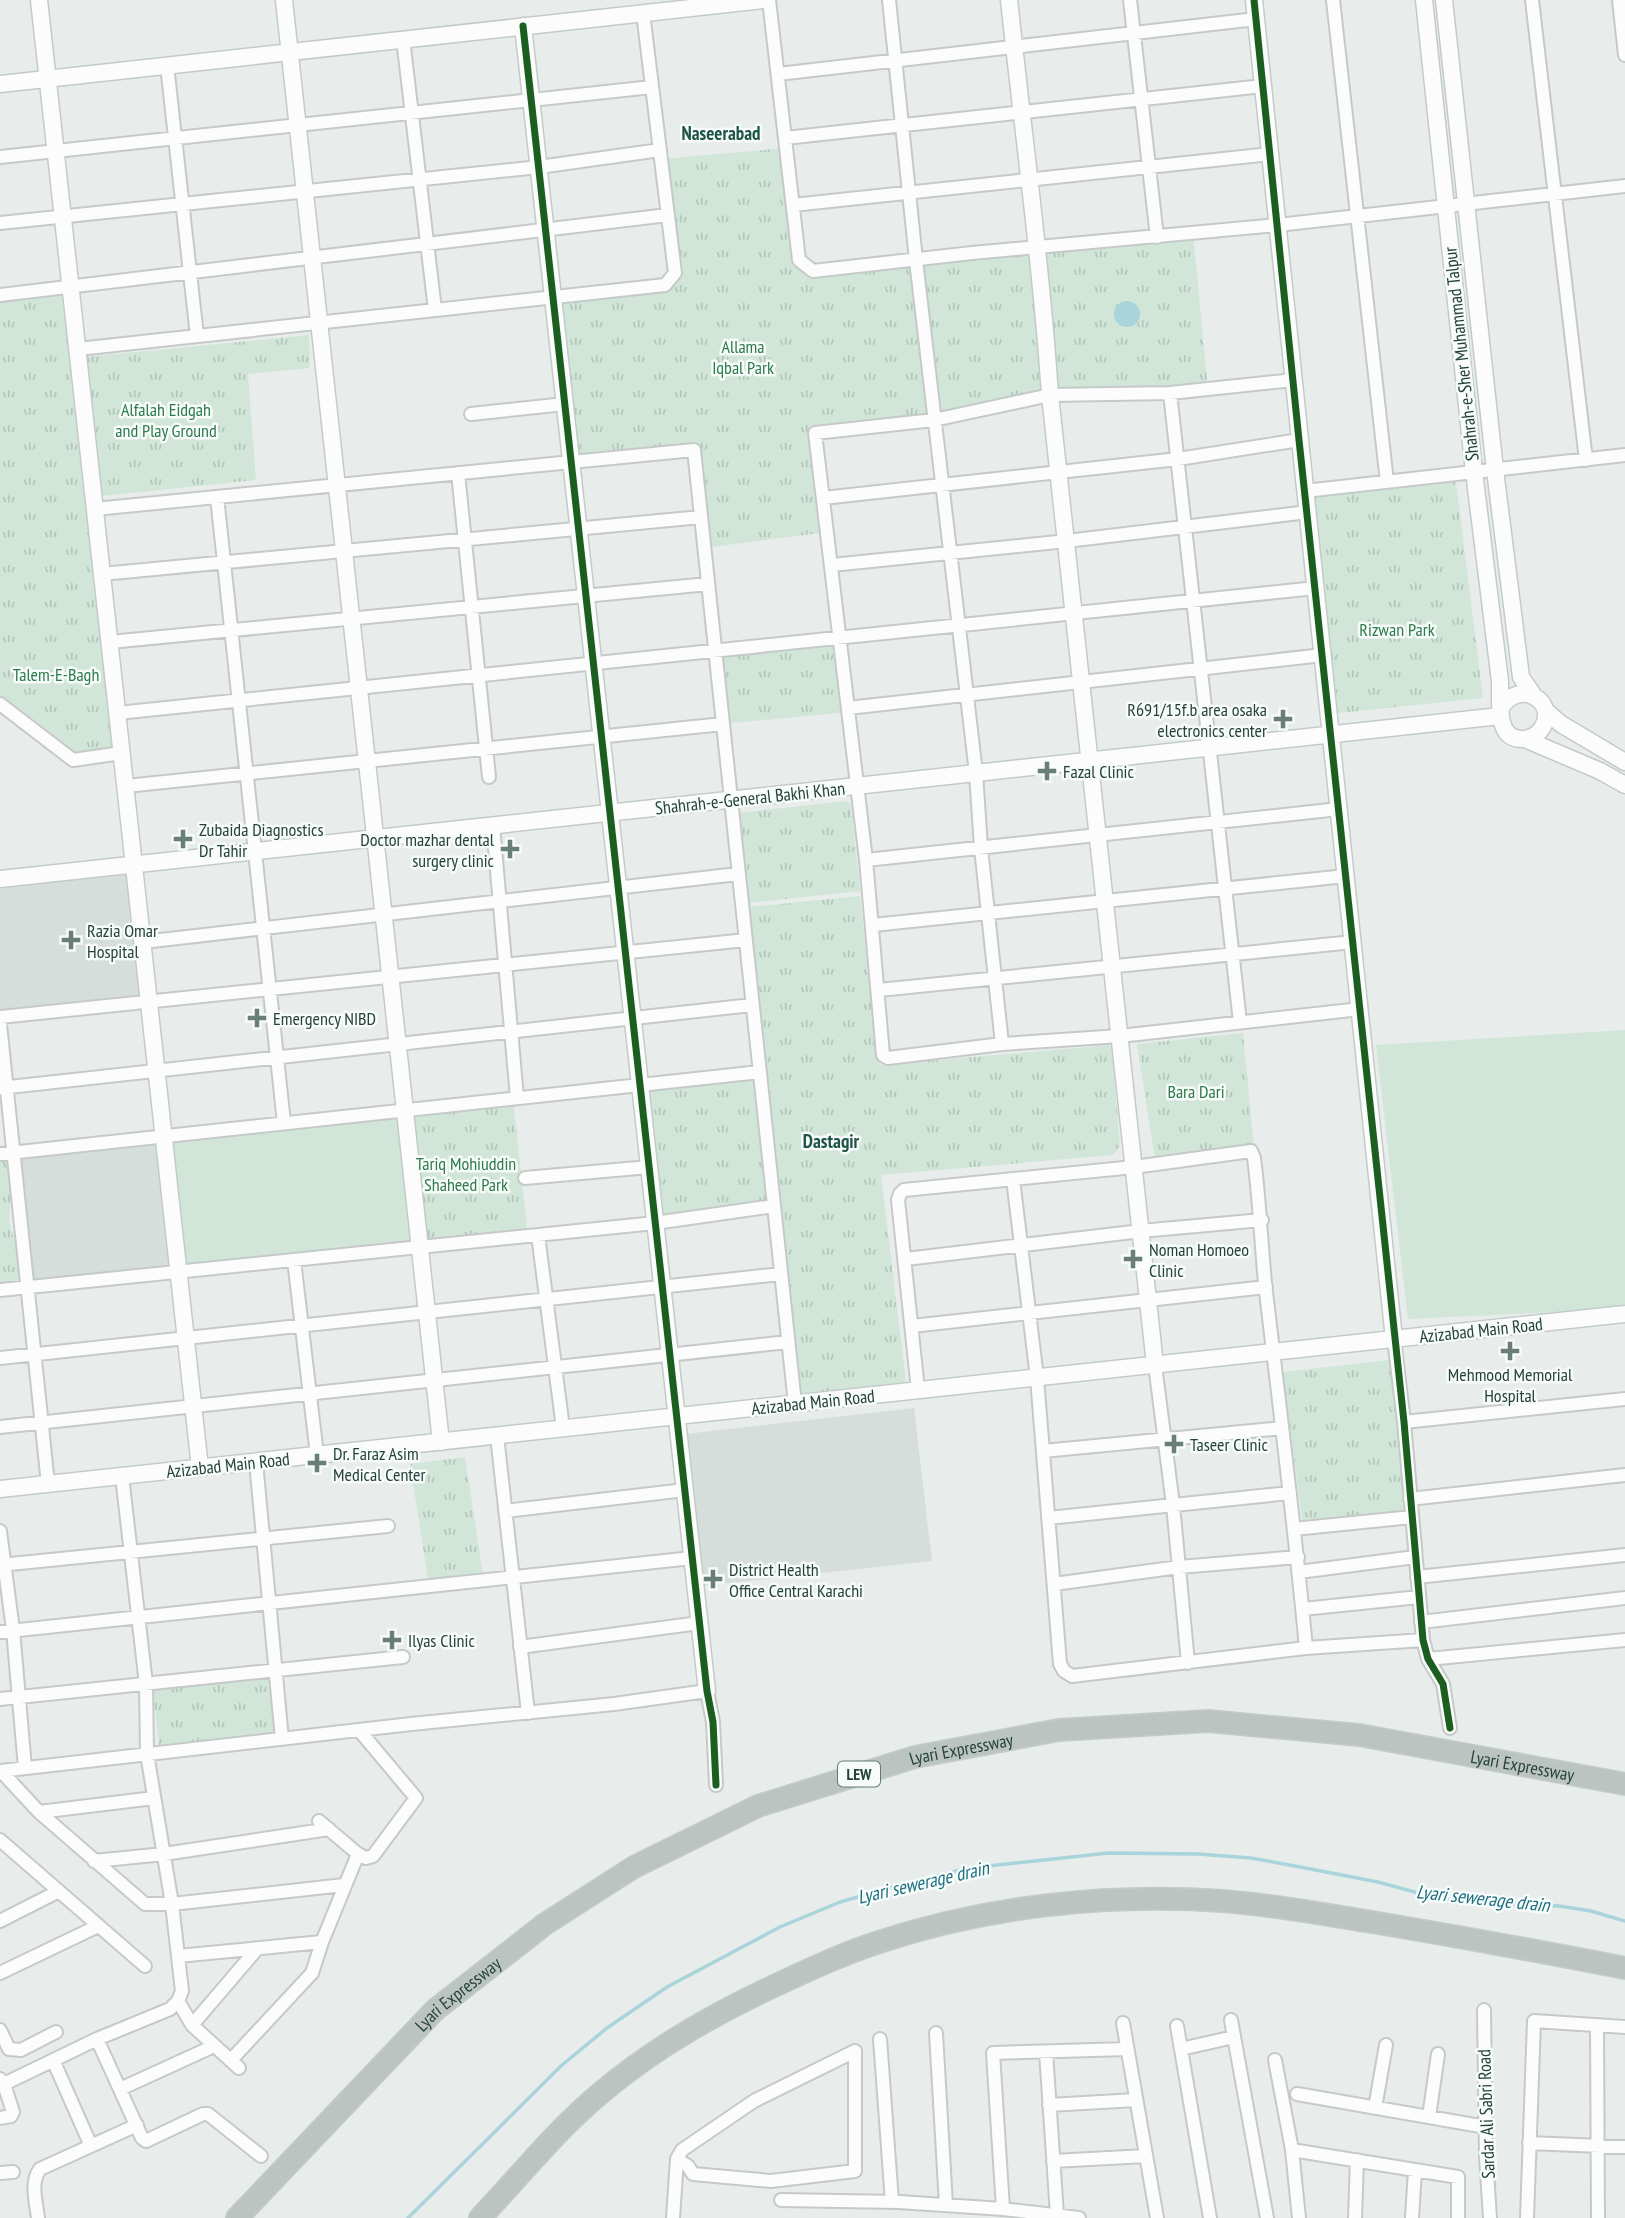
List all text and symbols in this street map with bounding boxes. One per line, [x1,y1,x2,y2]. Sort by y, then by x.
district label: Naseerabad [681,121,761,145]
street label: Shahrah-e-Sher Muhammad Talpur [1438,246,1484,462]
park label: Allama Iqbal Park [712,335,774,379]
park label: Alfalah Eidgah and Play Ground [115,398,217,442]
park label: Rizwan Park [1359,618,1435,641]
park label: Talem-E-Bagh [13,663,99,686]
place label: R691/15f.b area osaka electronics center [1127,698,1267,742]
marker: R691/15f.b area osaka electronics center [1273,709,1293,729]
place label: Fazal Clinic [1063,760,1134,783]
marker: Fazal Clinic [1037,761,1057,781]
street label: Shahrah-e-General Bakhi Khan [654,777,846,819]
place label: Zubaida Diagnostics Dr Tahir [199,818,324,862]
place label: Doctor mazhar dental surgery clinic [360,828,495,872]
marker: Zubaida Diagnostics Dr Tahir [173,829,193,849]
marker: Doctor mazhar dental surgery clinic [500,839,520,859]
place label: Razia Omar Hospital [87,919,158,963]
marker: Razia Omar Hospital [61,930,81,950]
place label: Emergency NIBD [273,1007,376,1030]
marker: Emergency NIBD [247,1008,267,1028]
park label: Bara Dari [1167,1080,1225,1103]
district label: Dastagir [803,1129,860,1153]
park label: Tariq Mohiuddin Shaheed Park [416,1152,516,1196]
place label: Noman Homoeo Clinic [1149,1238,1249,1282]
marker: Noman Homoeo Clinic [1123,1249,1143,1269]
street label: Azizabad Main Road [1418,1312,1544,1348]
marker: Mehmood Memorial Hospital [1500,1341,1520,1361]
place label: Mehmood Memorial Hospital [1448,1363,1573,1407]
street label: Azizabad Main Road [750,1384,876,1420]
place label: Taseer Clinic [1190,1433,1268,1456]
marker: Taseer Clinic [1164,1434,1184,1454]
place label: Dr. Faraz Asim Medical Center [333,1442,426,1486]
street label: Azizabad Main Road [165,1447,291,1483]
marker: Dr. Faraz Asim Medical Center [307,1453,327,1473]
place label: District Health Office Central Karachi [729,1558,863,1602]
marker: District Health Office Central Karachi [703,1569,723,1589]
place label: Ilyas Clinic [408,1629,475,1652]
marker: Ilyas Clinic [382,1630,402,1650]
street label: Lyari Expressway [906,1727,1015,1770]
street label: Lyari Expressway [1469,1744,1577,1786]
road number: LEW [838,1762,880,1786]
water label: Lyari sewerage drain [855,1855,993,1909]
water label: Lyari sewerage drain [1415,1879,1552,1917]
street label: Lyari Expressway [410,1951,506,2036]
street label: Sardar Ali Sabri Road [1472,2049,1500,2179]

